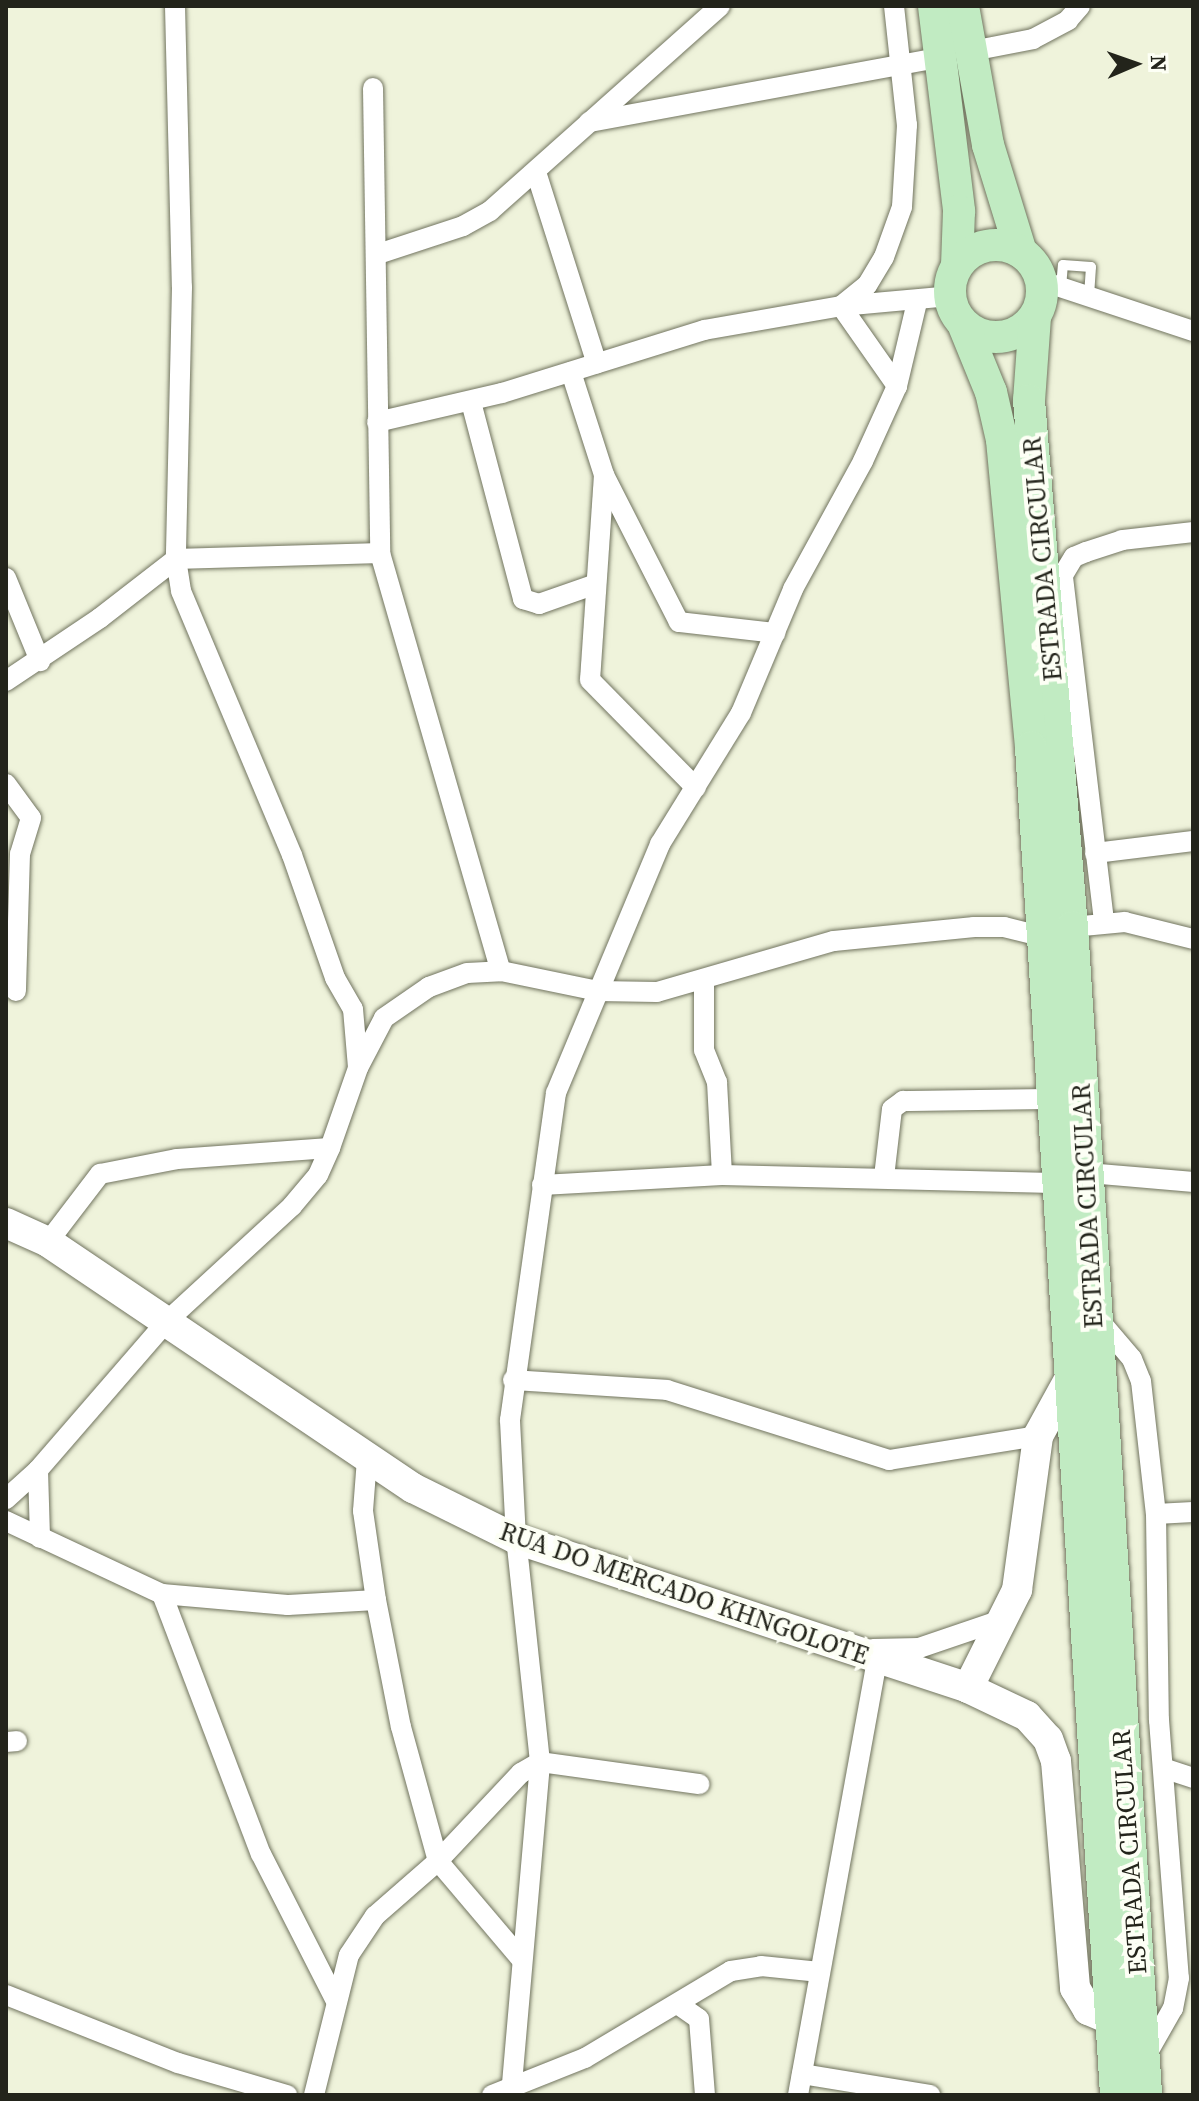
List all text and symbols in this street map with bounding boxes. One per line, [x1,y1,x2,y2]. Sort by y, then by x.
north arrow [1095,24,1175,104]
text: N [1144,55,1174,72]
street label: ESTRADA CIRCULAR [1017,435,1069,683]
street label: ESTRADA CIRCULAR [1066,1083,1110,1329]
street label: RUA DO MERCADO KHNGOLOTE [495,1516,873,1672]
street label: ESTRADA CIRCULAR [1106,1729,1154,1975]

